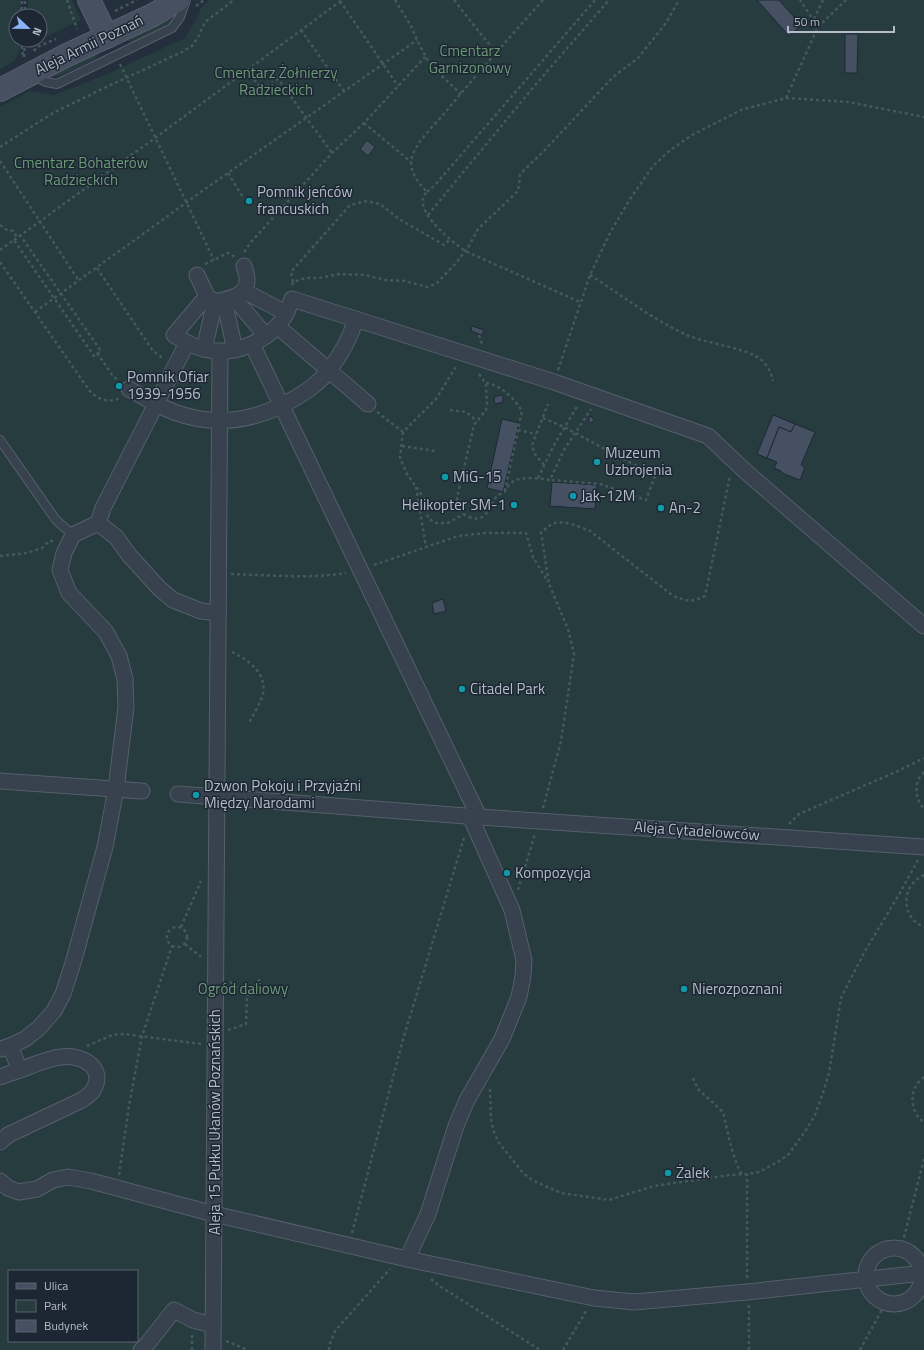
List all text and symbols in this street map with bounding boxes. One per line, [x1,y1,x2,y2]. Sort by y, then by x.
north arrow [8,8,48,48]
street label: Aleja Armii Poznań [31,8,147,81]
scale bar [788,8,894,34]
text: 50 m [794,12,820,31]
text: N [28,25,46,38]
park label: Cmentarz Garnizonowy [429,39,511,79]
park label: Cmentarz Żołnierzy Radzieckich [215,61,337,101]
park label: Cmentarz Bohaterów Radzieckich [14,151,148,191]
place label: Pomnik jeńców francuskich [257,180,353,220]
marker: Pomnik jeńców francuskich [244,196,254,206]
place label: Pomnik Ofiar 1939-1956 [127,365,209,405]
marker: Pomnik Ofiar 1939-1956 [114,381,124,391]
place label: Muzeum Uzbrojenia [605,441,673,481]
marker: Muzeum Uzbrojenia [592,457,602,467]
place label: MiG-15 [453,465,502,488]
marker: MiG-15 [440,472,450,482]
place label: Jak-12M [581,484,635,507]
marker: Jak-12M [568,491,578,501]
place label: Helikopter SM-1 [402,493,506,516]
place label: An-2 [669,496,701,519]
marker: Helikopter SM-1 [509,500,519,510]
marker: An-2 [656,503,666,513]
place label: Citadel Park [470,677,545,700]
marker: Citadel Park [457,684,467,694]
place label: Dzwon Pokoju i Przyjaźni Między Narodami [204,774,361,814]
marker: Dzwon Pokoju i Przyjaźni Między Narodami [191,790,201,800]
street label: Aleja Cytadelowców [633,815,761,846]
place label: Kompozycja [515,861,591,884]
marker: Kompozycja [502,868,512,878]
park label: Ogród daliowy [198,977,288,1000]
place label: Nierozpoznani [692,977,782,1000]
marker: Nierozpoznani [679,984,689,994]
street label: Aleja 15 Pułku Ułanów Poznańskich [203,1009,226,1235]
place label: Żalek [676,1161,710,1184]
marker: Żalek [663,1168,673,1178]
legend [8,1270,138,1342]
text: Ulica [44,1276,68,1295]
text: Park [44,1296,67,1315]
text: Budynek [44,1316,88,1335]

